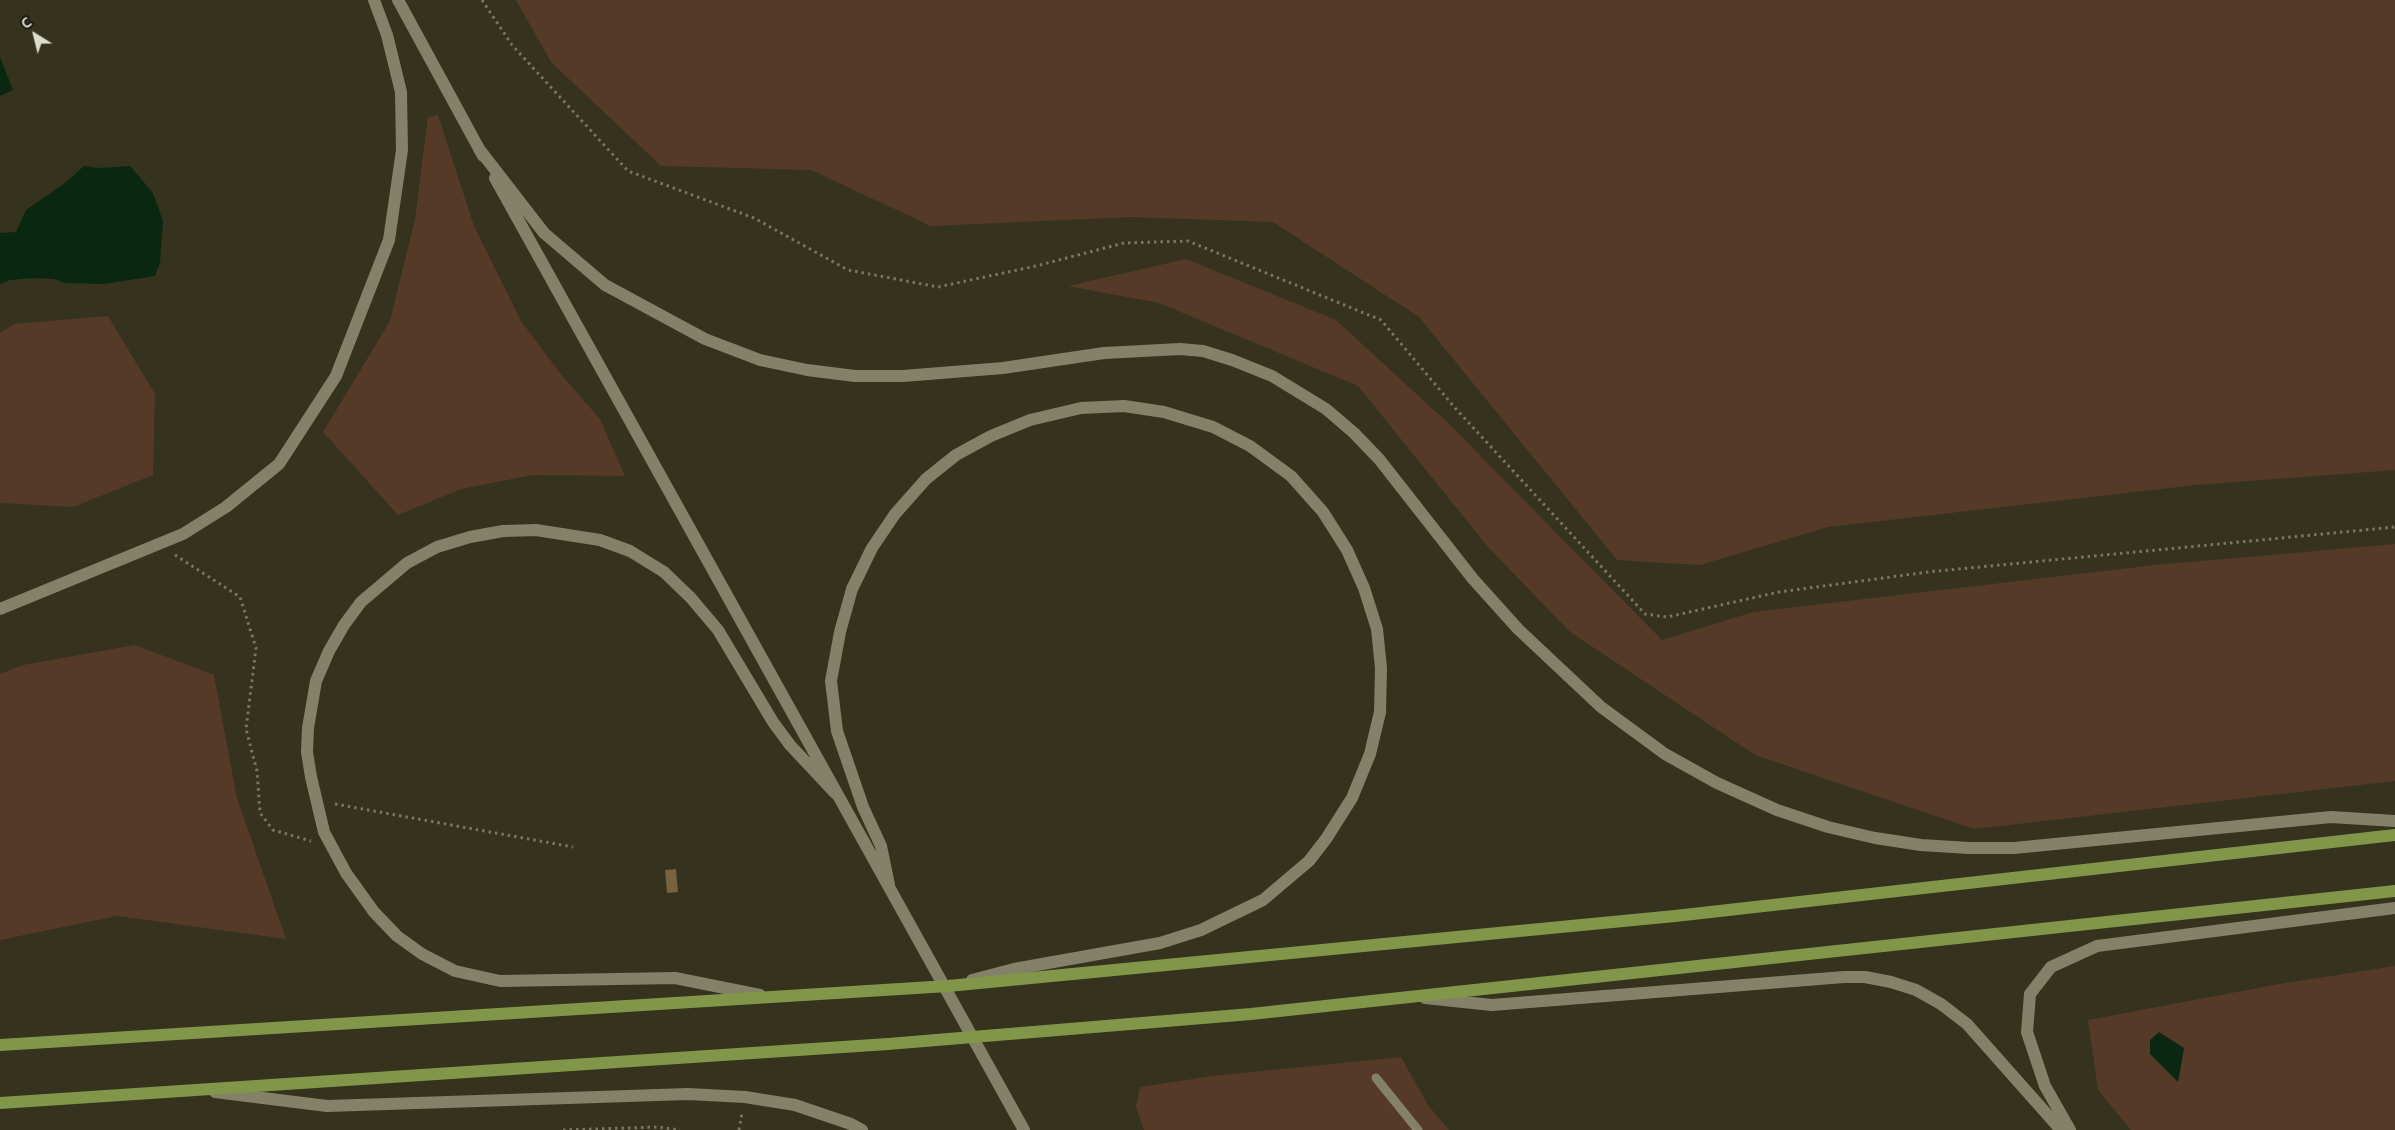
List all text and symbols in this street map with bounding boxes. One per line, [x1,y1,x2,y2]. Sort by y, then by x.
north arrow [10,10,60,60]
text: С [18,14,35,32]

